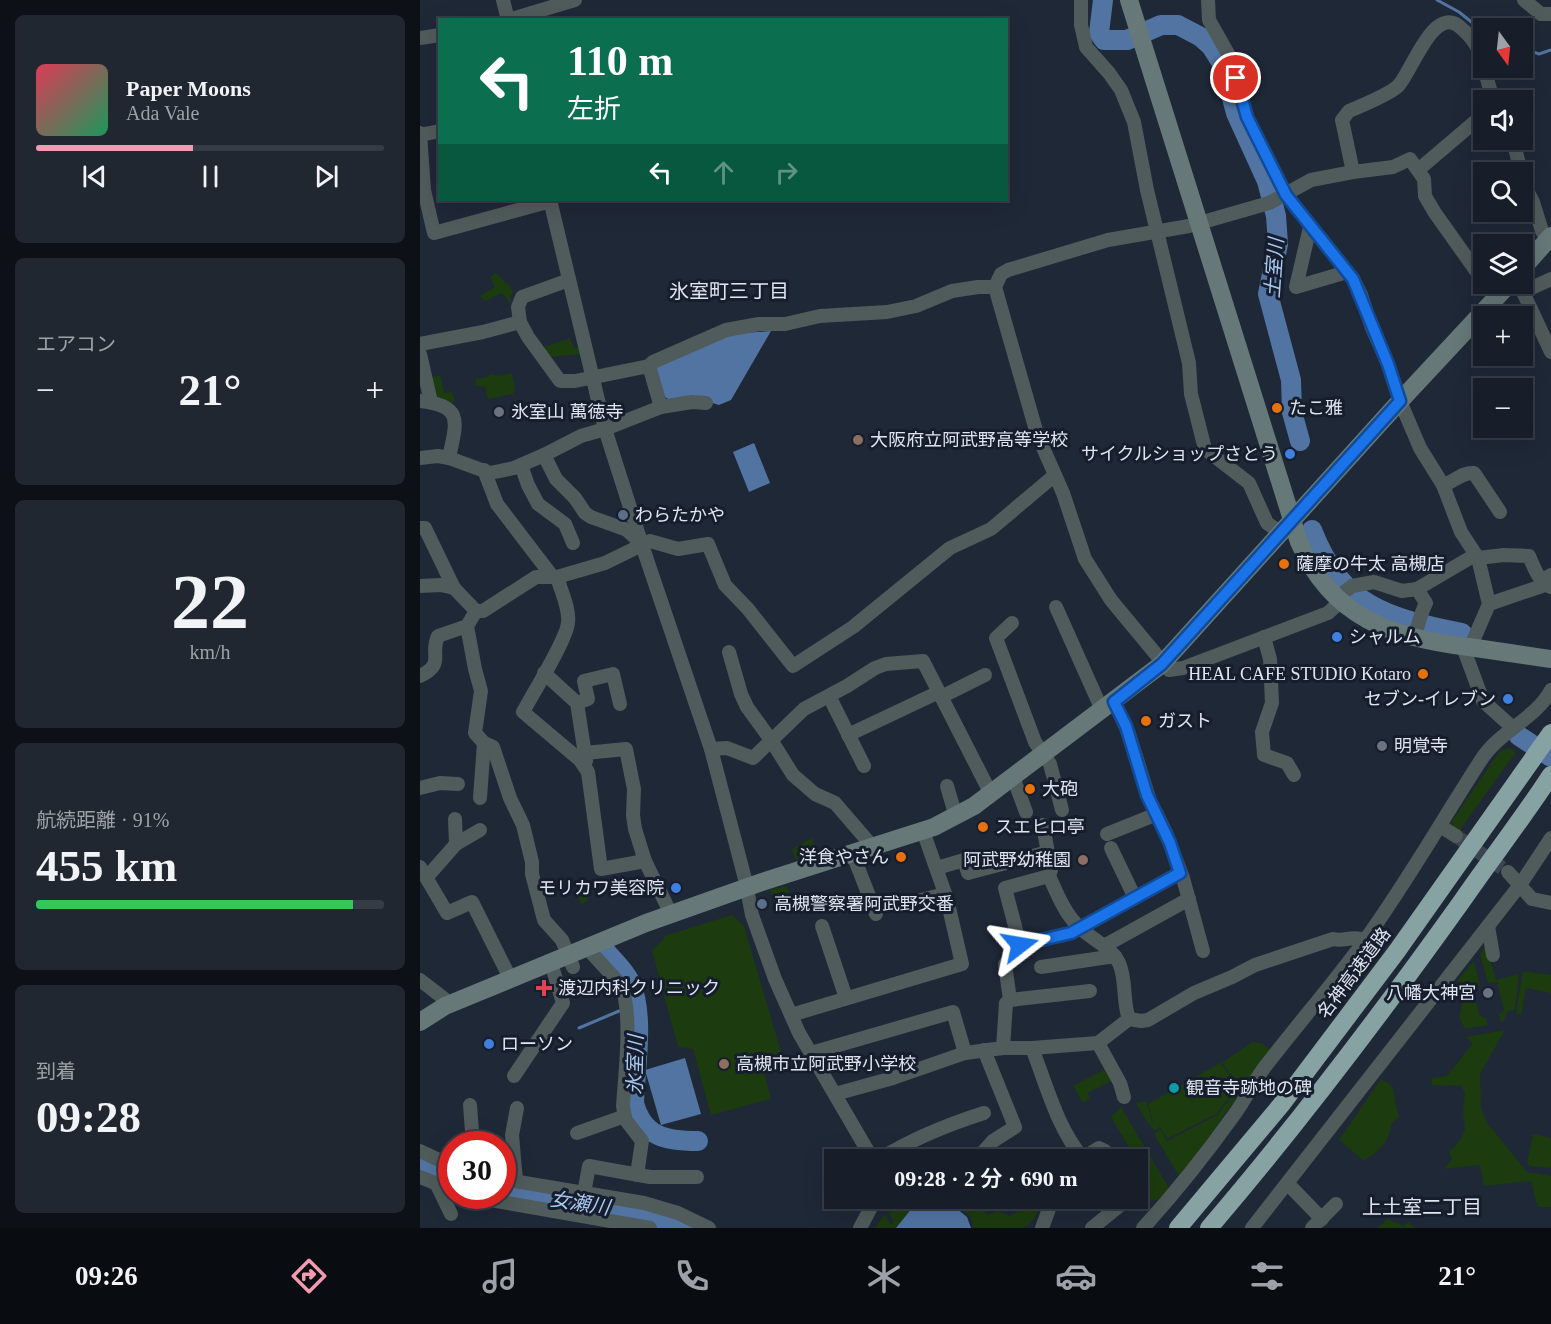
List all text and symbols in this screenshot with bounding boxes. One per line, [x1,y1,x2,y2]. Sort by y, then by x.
north arrow [1473,18,1533,78]
map controls [1473,18,1533,438]
text: 110 m [567,38,673,84]
icon: left [468,42,546,120]
pin [1210,52,1261,103]
icon: arrive [1219,61,1252,94]
text: Paper Moons [126,76,251,101]
button: sound [1473,90,1533,150]
text: 左折 [567,94,621,124]
text: Ada Vale [126,102,200,124]
icon: left [644,156,677,189]
icon: ahead [707,156,740,189]
icon: right [770,156,803,189]
icon: previous [78,160,111,193]
icon: pause [194,160,227,193]
icon: next [310,160,343,193]
button: search [1473,162,1533,222]
button: layers [1473,234,1533,294]
water label: 土室川 [1261,235,1287,299]
district label: 氷室町三丁目 [669,280,789,302]
button: + [1473,306,1533,366]
text: エアコン [36,333,116,355]
text: 21° [179,365,242,415]
text: − [36,372,55,408]
text: + [365,372,384,408]
button: − [1473,378,1533,438]
place label: たこ雅 [1289,398,1343,418]
marker: たこ雅 [1270,401,1284,415]
place label: 氷室山 萬徳寺 [511,402,624,422]
marker: 氷室山 萬徳寺 [492,405,506,419]
place label: 大阪府立阿武野高等学校 [870,430,1068,450]
marker: 大阪府立阿武野高等学校 [851,433,865,447]
place label: サイクルショップさとう [1081,444,1278,464]
marker: サイクルショップさとう [1283,447,1297,461]
place label: わらたかや [635,505,725,525]
marker: わらたかや [616,508,630,522]
place label: 薩摩の牛太 高槻店 [1296,554,1445,574]
marker: 薩摩の牛太 高槻店 [1277,557,1291,571]
text: 22 [171,558,249,645]
place label: シャルム [1349,627,1421,647]
marker: シャルム [1330,630,1344,644]
text: km/h [189,641,231,663]
place label: HEAL CAFE STUDIO Kotaro [1188,664,1411,684]
marker: HEAL CAFE STUDIO Kotaro [1416,667,1430,681]
place label: セブン-イレブン [1364,689,1496,709]
marker: セブン-イレブン [1501,692,1515,706]
place label: ガスト [1158,711,1212,731]
marker: ガスト [1139,714,1153,728]
place label: 明覚寺 [1394,736,1448,756]
marker: 明覚寺 [1375,739,1389,753]
place label: 大砲 [1042,779,1078,799]
marker: 大砲 [1023,782,1037,796]
text: 航続距離 · 91% [36,809,169,831]
place label: スエヒロ亭 [995,817,1085,837]
marker: スエヒロ亭 [976,820,990,834]
text: 455 km [36,841,177,891]
place label: 洋食やさん [799,847,889,867]
marker: 洋食やさん [894,850,908,864]
place label: 阿武野幼稚園 [963,850,1071,870]
marker: 阿武野幼稚園 [1076,853,1090,867]
place label: モリカワ美容院 [538,878,664,898]
marker: モリカワ美容院 [669,881,683,895]
place label: 高槻警察署阿武野交番 [774,894,954,914]
marker: 高槻警察署阿武野交番 [755,897,769,911]
position arrow [988,913,1052,977]
street label: 名神高速道路 [1314,924,1394,1022]
place label: 渡辺内科クリニック [558,978,720,998]
marker: 渡辺内科クリニック [535,979,553,997]
place label: 八幡大神宮 [1386,983,1476,1003]
marker: 八幡大神宮 [1481,986,1495,1000]
water label: 氷室川 [623,1033,647,1095]
place label: ローソン [501,1034,573,1054]
marker: ローソン [482,1037,496,1051]
place label: 高槻市立阿武野小学校 [736,1054,916,1074]
marker: 高槻市立阿武野小学校 [717,1057,731,1071]
text: 到着 [36,1060,76,1082]
place label: 観音寺跡地の碑 [1186,1078,1312,1098]
marker: 観音寺跡地の碑 [1167,1081,1181,1095]
text: 09:28 [36,1092,141,1142]
speed limit sign: 30 [438,1131,516,1209]
text: 09:28 · 2 分 · 690 m [894,1166,1078,1191]
water label: 女瀬川 [549,1187,613,1219]
district label: 上土室二丁目 [1362,1196,1482,1218]
icon: directions [288,1255,330,1297]
icon: music [479,1255,521,1297]
icon: phone [671,1255,713,1297]
icon: climate [863,1255,905,1297]
icon: car [1055,1255,1097,1297]
icon: filters [1246,1255,1288,1297]
text: 09:26 [75,1261,138,1291]
text: 21° [1438,1261,1476,1291]

